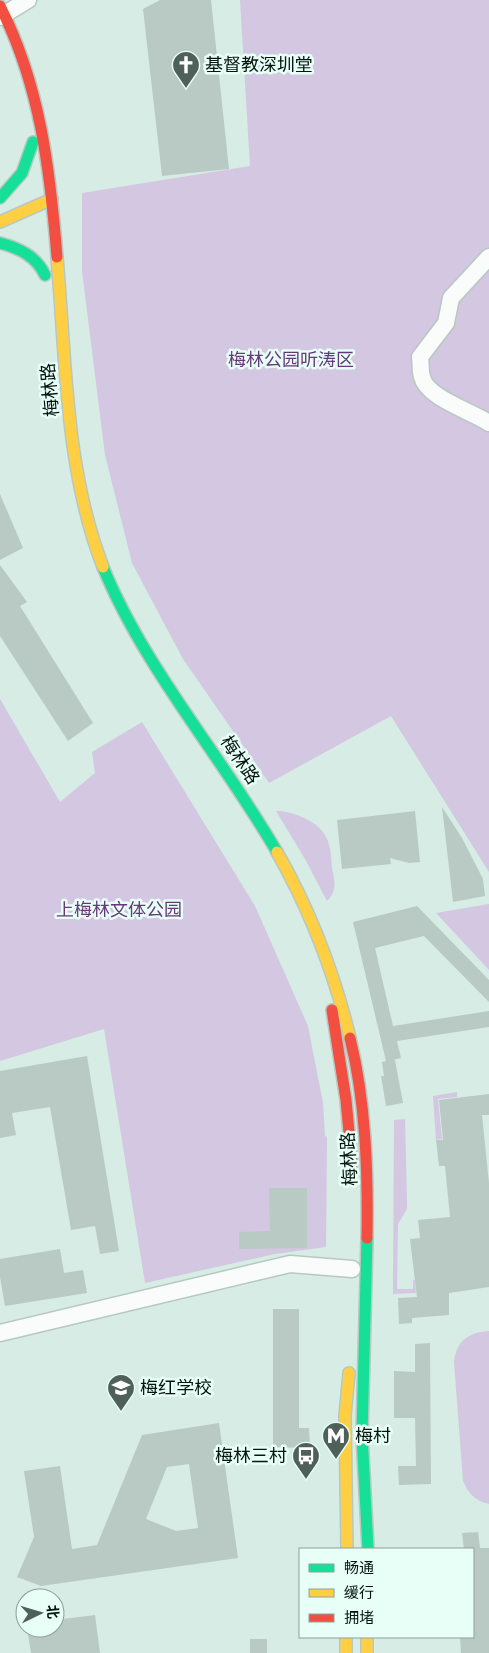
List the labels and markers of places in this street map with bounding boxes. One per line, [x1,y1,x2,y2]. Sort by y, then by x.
church icon: 基督教深圳堂 [171,50,201,89]
place label: 基督教深圳堂 [205,55,313,75]
school or university icon: 梅红学校 [106,1373,136,1412]
place label: 梅红学校 [140,1378,212,1398]
metro station icon: 梅村 [321,1421,351,1460]
place label: 梅村 [355,1426,391,1446]
bus stop icon: 梅林三村 [291,1441,321,1480]
place label: 梅林三村 [215,1446,287,1466]

